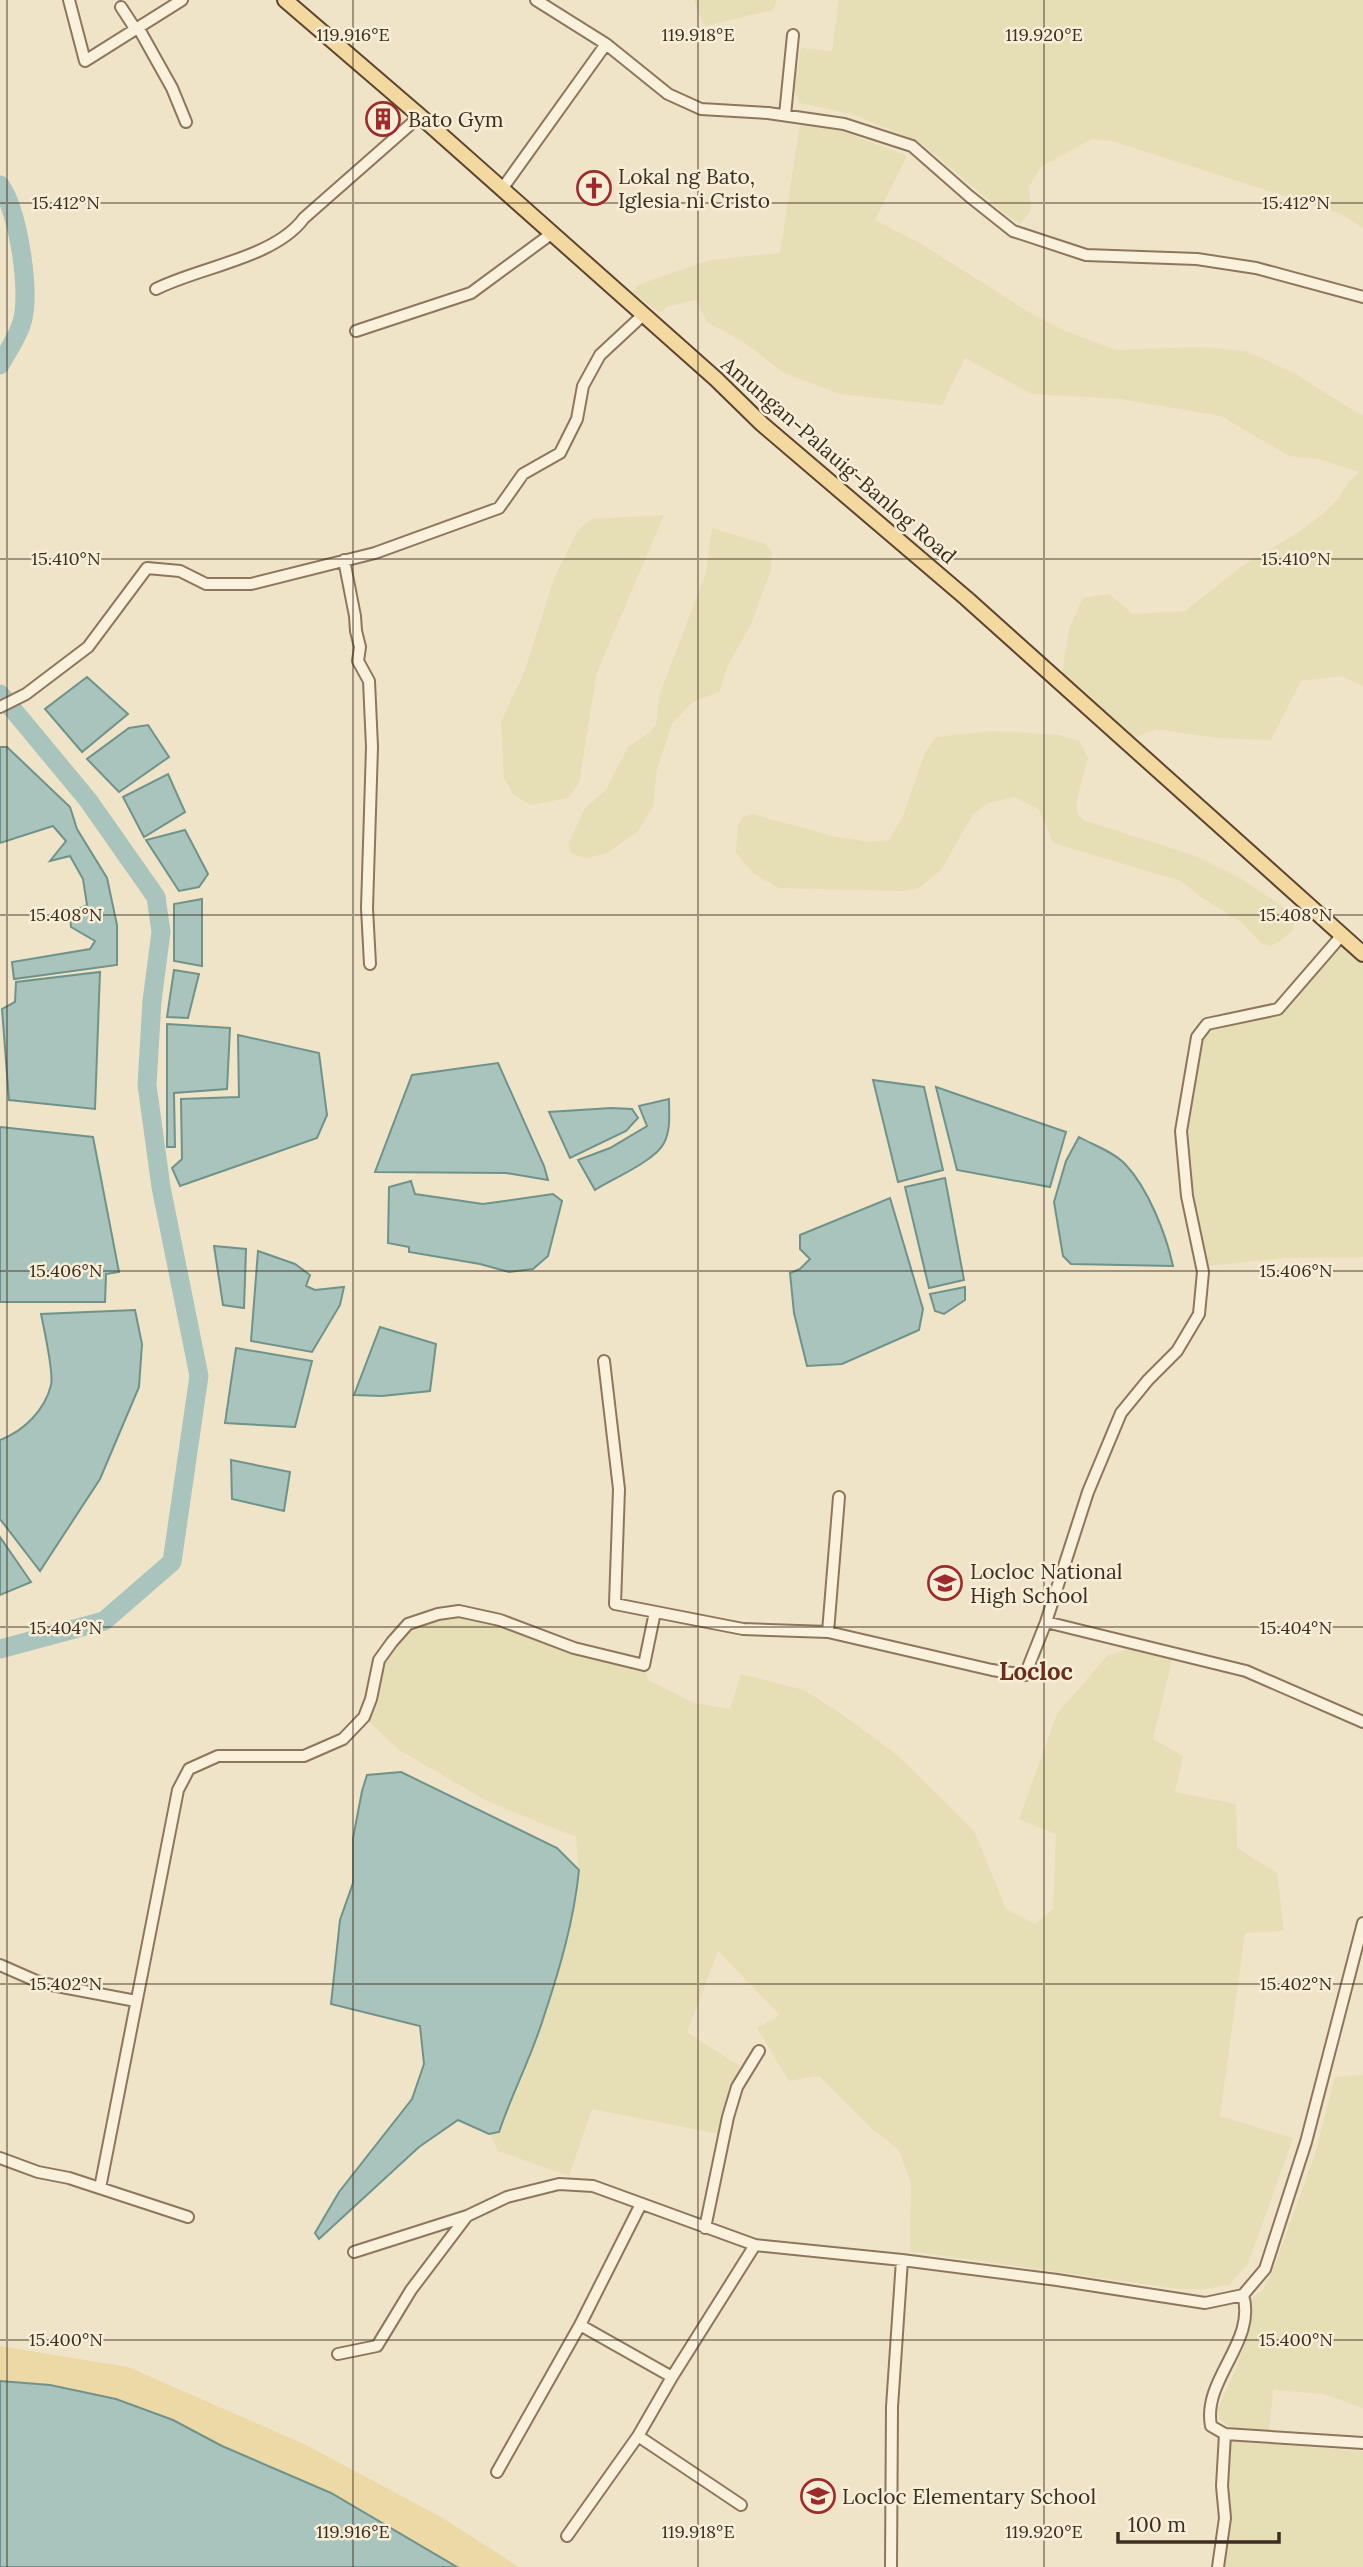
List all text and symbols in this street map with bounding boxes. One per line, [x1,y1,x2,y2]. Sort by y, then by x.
text: 119.916°E [316,23,390,46]
text: 119.918°E [661,23,735,46]
text: 119.920°E [1005,23,1083,46]
building icon: Bato Gym [364,100,402,138]
place label: Bato Gym [408,106,504,133]
place label: Lokal ng Bato, Iglesia ni Cristo [618,163,770,214]
church icon: Lokal ng Bato, Iglesia ni Cristo [575,169,613,207]
text: 15.412°N [32,191,100,214]
text: 15.412°N [1262,191,1330,214]
street label: Amungan-Palauig-Banlog Road [715,350,962,569]
text: 15.410°N [31,547,101,570]
text: 15.410°N [1261,547,1331,570]
text: 15.408°N [30,903,102,926]
text: 15.408°N [1260,903,1332,926]
text: 15.406°N [29,1259,103,1282]
text: 15.406°N [1259,1259,1333,1282]
place label: Locloc National High School [970,1558,1122,1609]
school or university icon: Locloc National High School [926,1564,964,1602]
text: 15.404°N [30,1616,102,1639]
text: 15.404°N [1260,1616,1332,1639]
district label: Locloc [999,1656,1074,1687]
text: 15.402°N [30,1972,102,1995]
text: 15.402°N [1260,1972,1332,1995]
text: 15.400°N [29,2328,103,2351]
text: 15.400°N [1259,2328,1333,2351]
school or university icon: Locloc Elementary School [799,2477,837,2515]
place label: Locloc Elementary School [842,2483,1096,2510]
scale bar [1118,2500,1279,2544]
text: 100 m [1128,2511,1186,2538]
text: 119.916°E [316,2520,390,2543]
text: 119.918°E [661,2520,735,2543]
text: 119.920°E [1005,2520,1083,2543]

